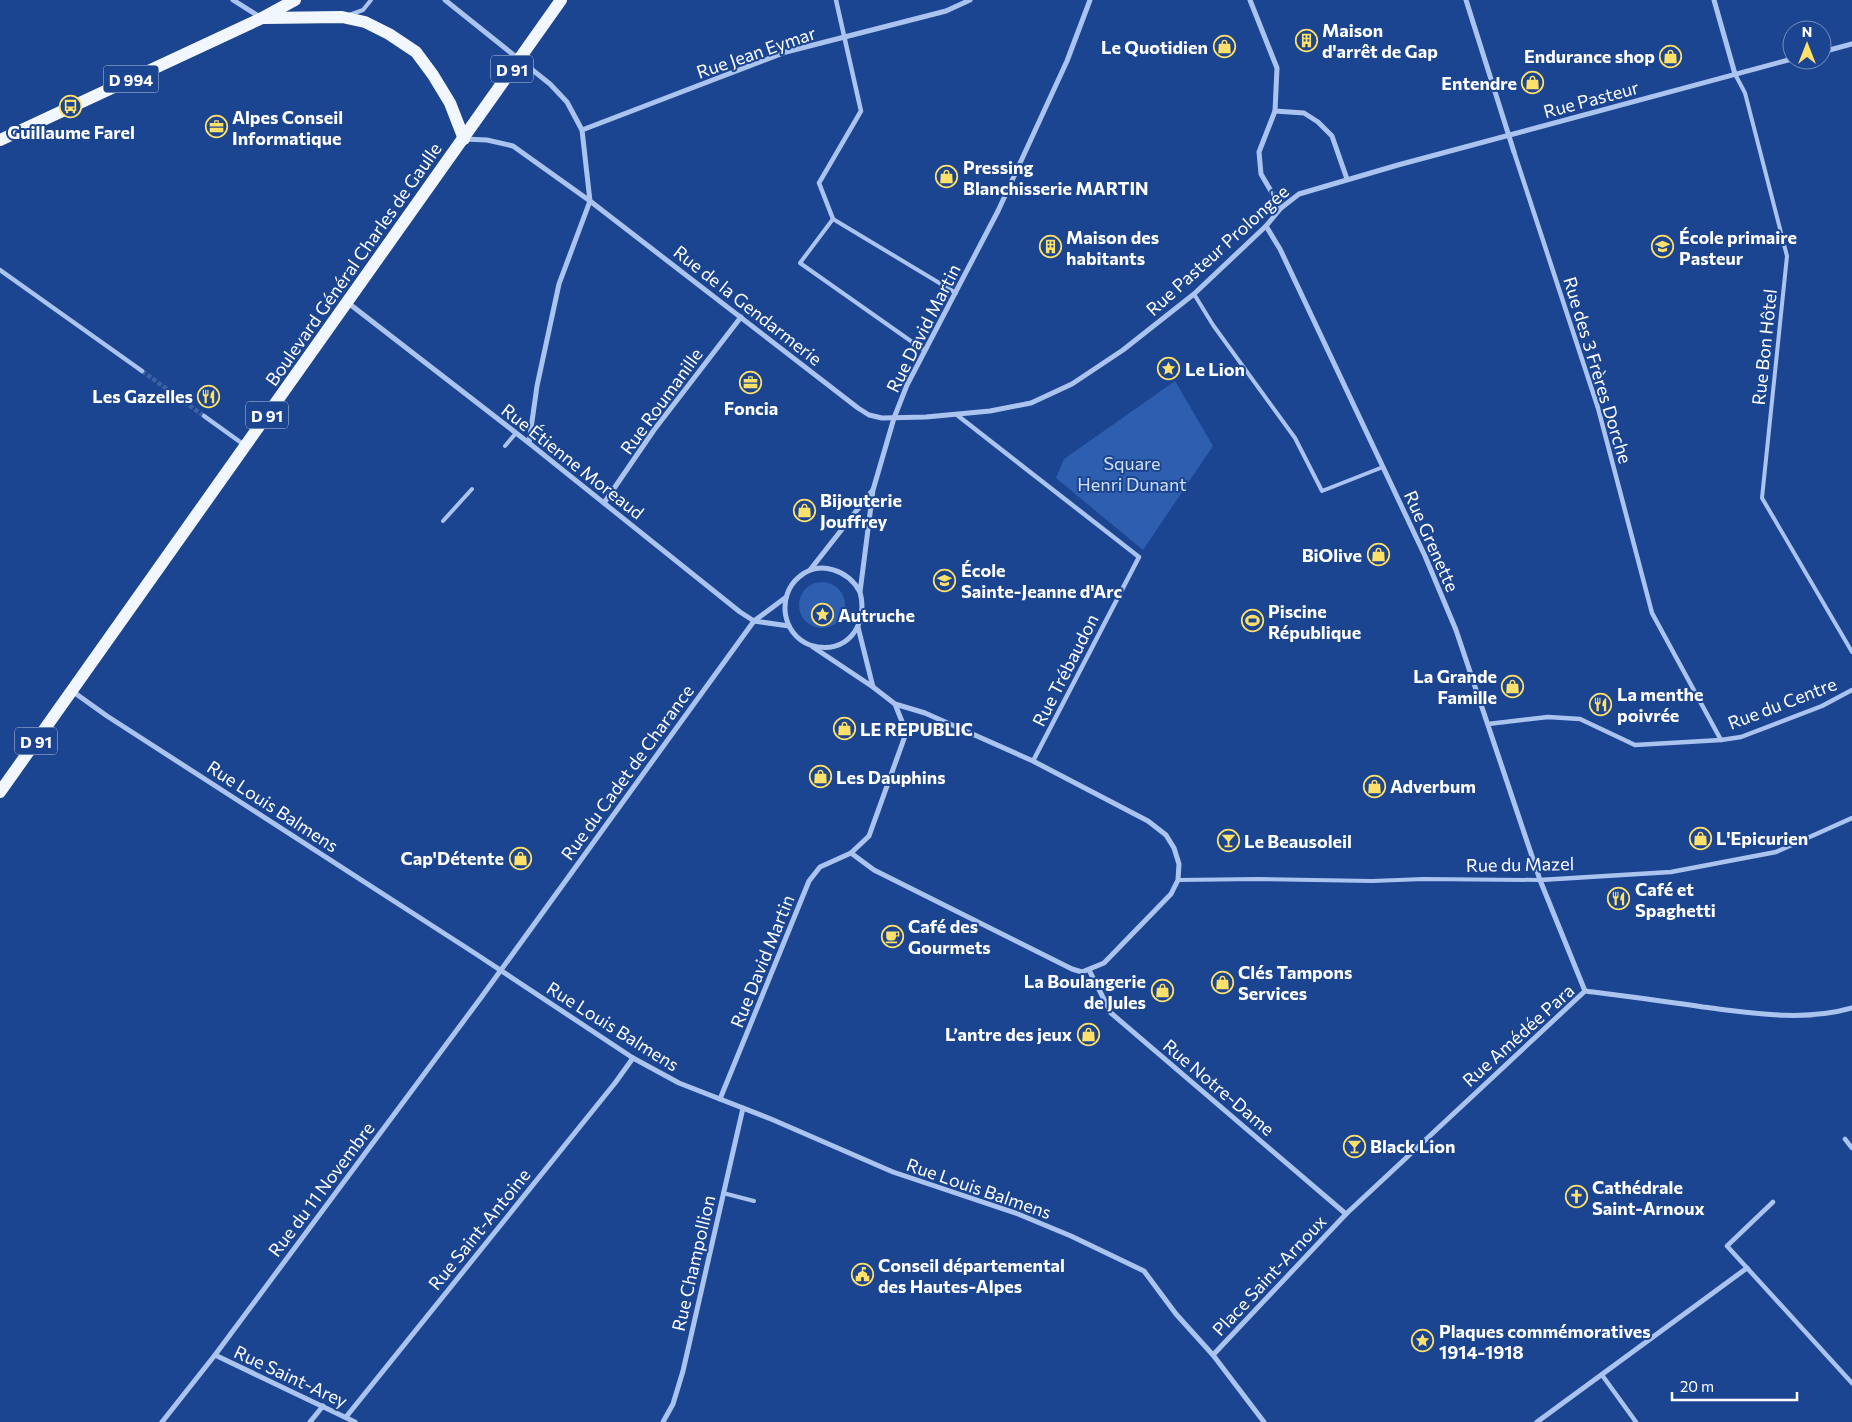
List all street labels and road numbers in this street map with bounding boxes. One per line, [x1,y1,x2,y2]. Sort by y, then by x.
street label: Rue Jean Eymar [693,21,819,83]
road number: D 91 [491,56,533,82]
road number: D 994 [104,66,158,92]
street label: Rue Pasteur [1541,76,1641,122]
street label: Boulevard Général Charles de Gaulle [260,138,446,390]
street label: Rue Pasteur Prolongée [1141,180,1293,320]
street label: Rue de la Gendarmerie [669,240,827,370]
street label: Rue David Martin [881,260,965,396]
street label: Rue des 3 Frères Dorche [1559,274,1637,466]
street label: Rue Bon Hôtel [1747,288,1781,406]
street label: Rue Roumanille [615,344,707,458]
street label: Rue Étienne Moreaud [497,399,649,523]
road number: D 91 [246,402,288,428]
street label: Rue Grenette [1400,487,1464,595]
street label: Rue Trébaudon [1027,610,1103,730]
street label: Rue du Centre [1724,672,1840,734]
street label: Rue du Cadet de Charance [556,680,698,864]
road number: D 91 [15,728,57,754]
street label: Rue Louis Balmens [203,755,343,857]
street label: Rue du Mazel [1466,852,1574,876]
street label: Rue David Martin [725,891,799,1031]
street label: Rue Louis Balmens [543,976,683,1076]
street label: Rue Amédée Para [1458,979,1578,1091]
street label: Rue Notre-Dame [1159,1034,1279,1140]
street label: Rue du 11 Novembre [263,1117,379,1261]
street label: Rue Louis Balmens [904,1153,1054,1223]
street label: Rue Saint-Antoine [423,1164,535,1294]
street label: Rue Champollion [667,1193,719,1333]
street label: Place Saint-Arnoux [1207,1210,1331,1340]
street label: Rue Saint-Arey [231,1340,351,1412]

